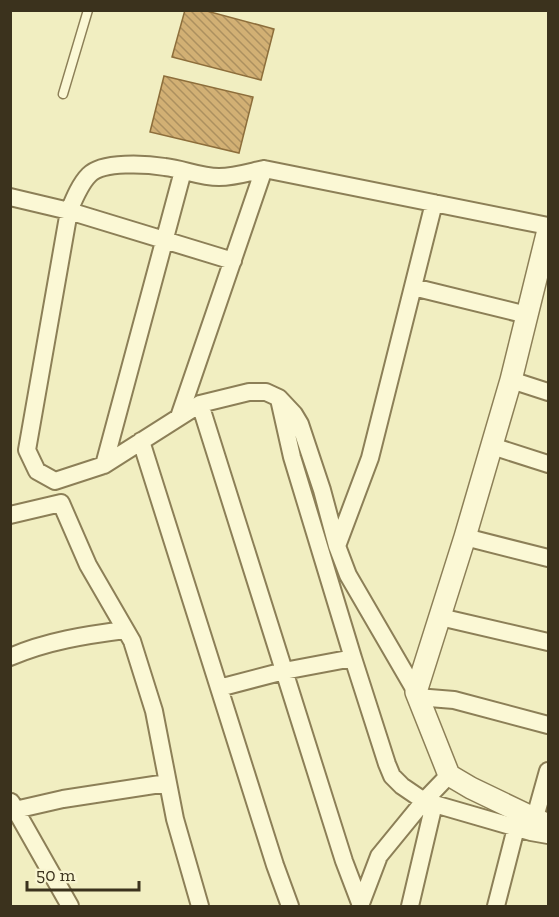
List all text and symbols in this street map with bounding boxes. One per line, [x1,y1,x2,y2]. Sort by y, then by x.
scale bar [27,854,140,892]
text: 50 m [36,864,76,886]

